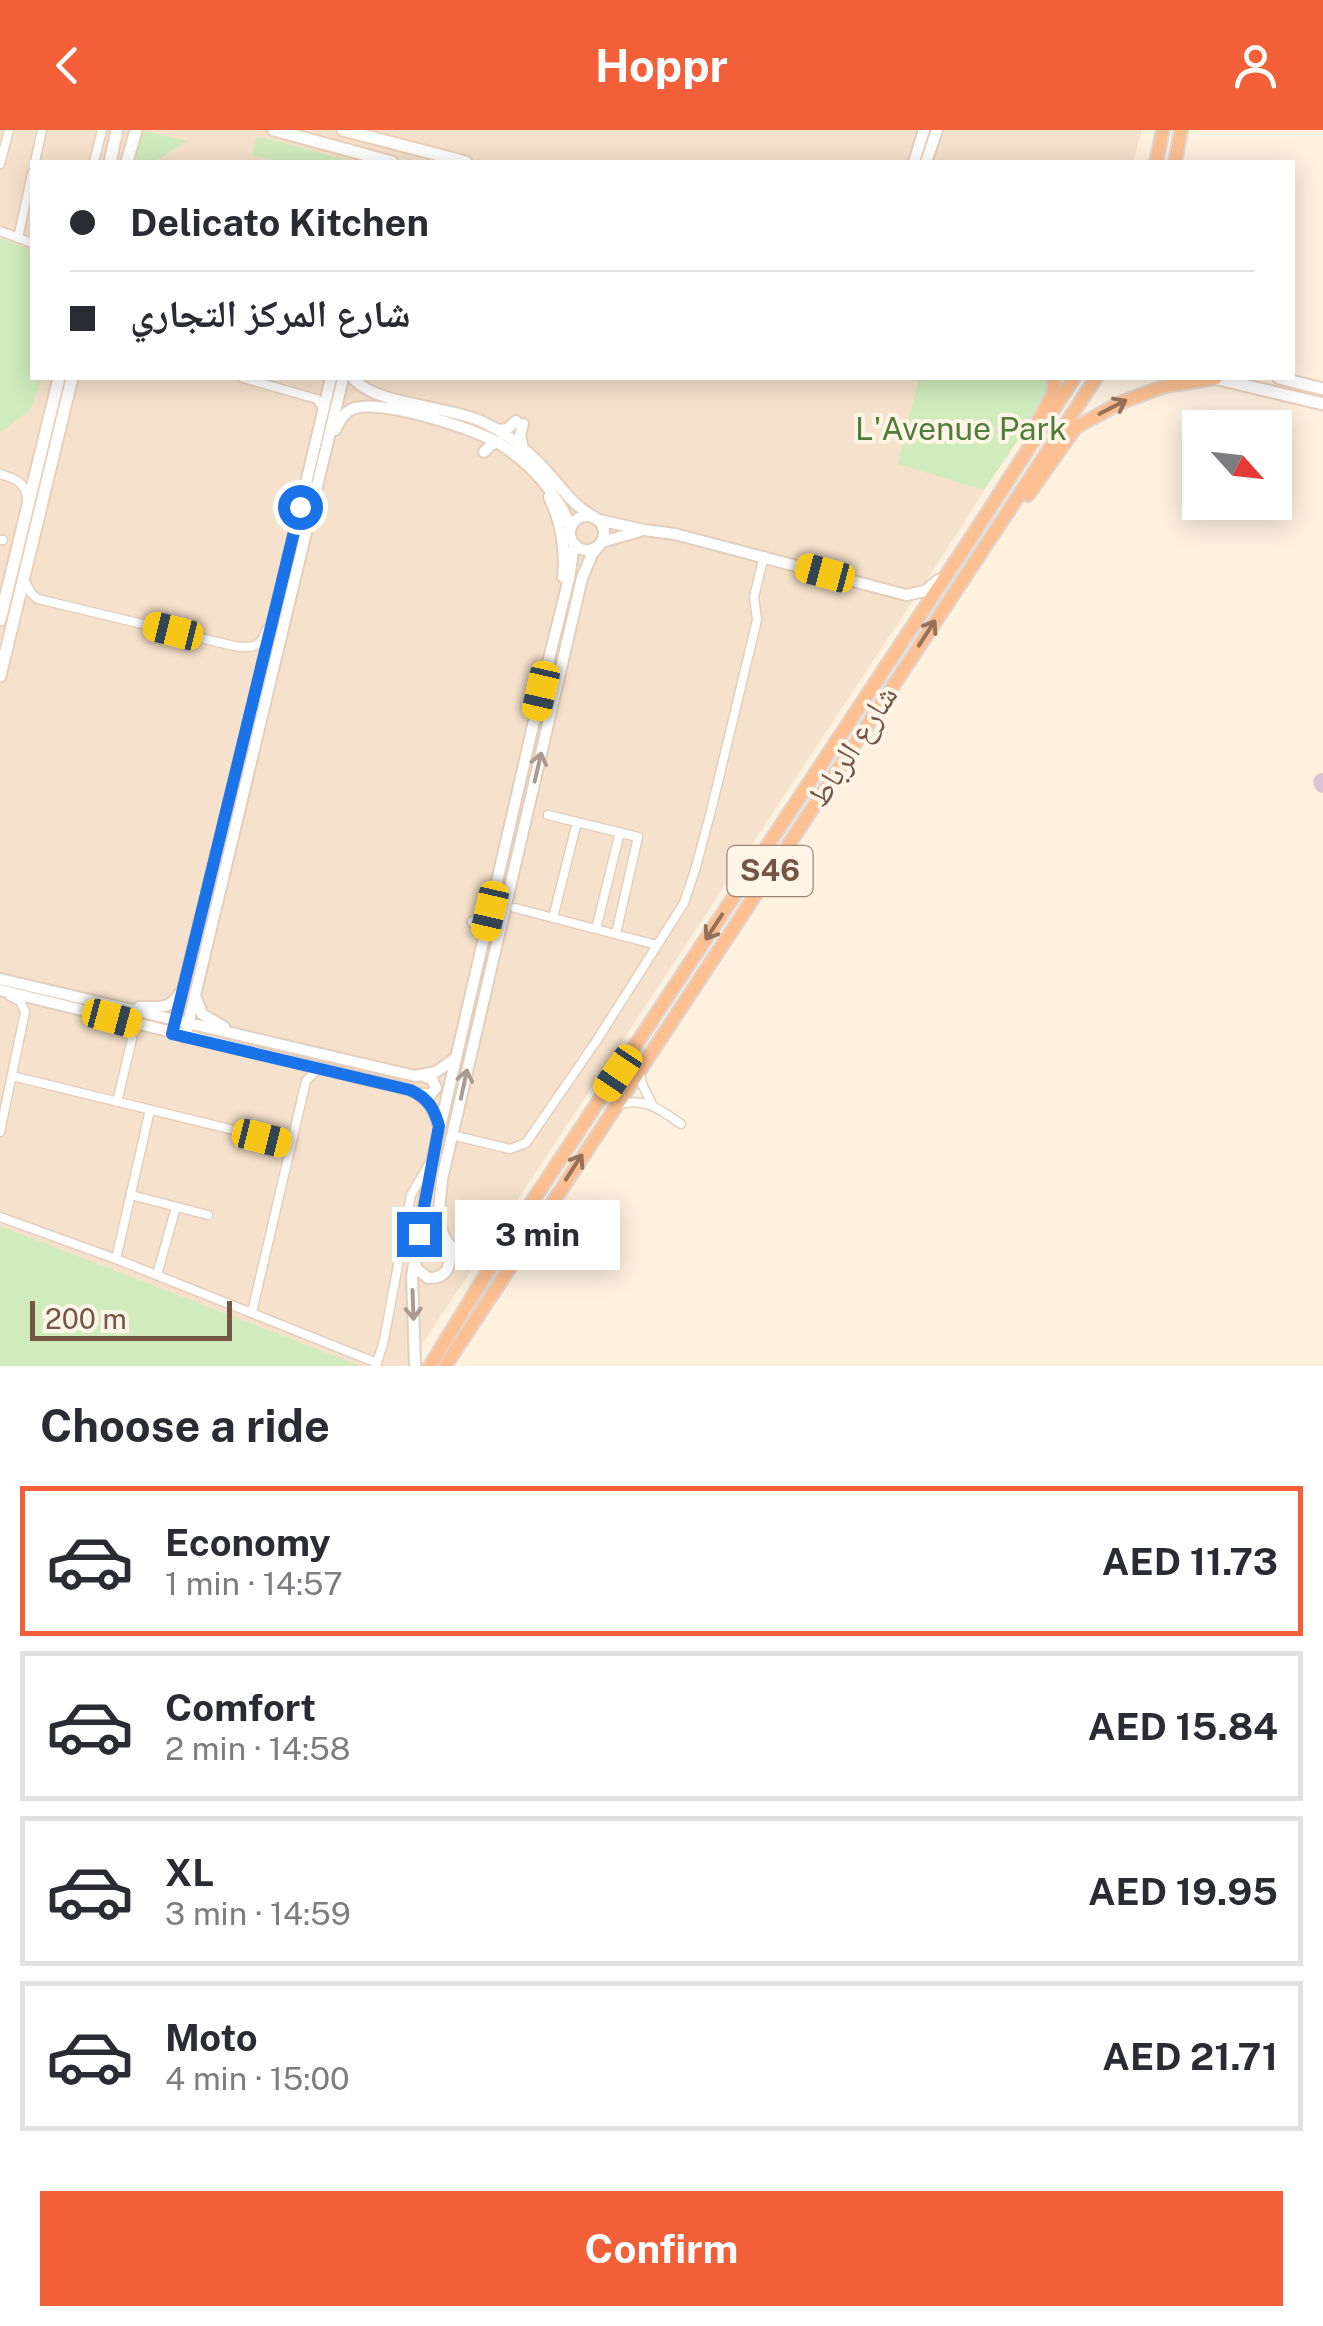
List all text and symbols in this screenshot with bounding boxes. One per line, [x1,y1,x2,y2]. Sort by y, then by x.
icon: back [40,38,95,93]
icon: person [1228,38,1283,93]
text: Hoppr [595,39,728,92]
text: Delicato Kitchen [130,200,429,245]
text: شارع المركز التجاري [130,291,411,336]
one-way arrow [1098,397,1128,416]
park label: L'Avenue Park [855,410,1067,447]
north arrow [1182,410,1292,520]
map controls [1182,410,1292,520]
route start [278,485,323,530]
car [792,551,858,595]
car [140,609,206,653]
one-way arrow [917,620,937,647]
car [520,658,562,724]
street label: شارع الرباط [799,678,906,815]
one-way arrow [530,752,548,784]
road number: S46 [728,846,812,896]
car [469,878,511,944]
one-way arrow [704,913,725,941]
car [79,996,145,1040]
car [589,1040,647,1106]
one-way arrow [455,1069,474,1101]
car [229,1116,295,1160]
one-way arrow [564,1153,585,1182]
callout: 3 min [454,1199,619,1269]
route end [397,1212,442,1257]
text: 3 min [495,1216,580,1253]
one-way arrow [404,1289,423,1321]
scale bar [30,1296,232,1340]
text: 200 m [45,1302,127,1335]
text: Choose a ride [40,1399,330,1452]
icon: car [45,1516,135,1606]
text: Economy [165,1520,331,1565]
text: AED 11.73 [1102,1539,1278,1584]
text: 1 min · 14:57 [165,1565,343,1602]
icon: car [45,1681,135,1771]
text: Comfort [165,1685,316,1730]
text: AED 15.84 [1088,1704,1278,1749]
text: 2 min · 14:58 [165,1730,350,1767]
icon: car [45,1846,135,1936]
text: XL [165,1850,214,1895]
text: AED 19.95 [1088,1869,1278,1914]
text: 3 min · 14:59 [165,1895,351,1932]
icon: car [45,2011,135,2101]
text: Moto [165,2015,258,2060]
text: AED 21.71 [1102,2034,1278,2079]
text: 4 min · 15:00 [165,2060,350,2097]
button: Confirm [40,2191,1283,2306]

